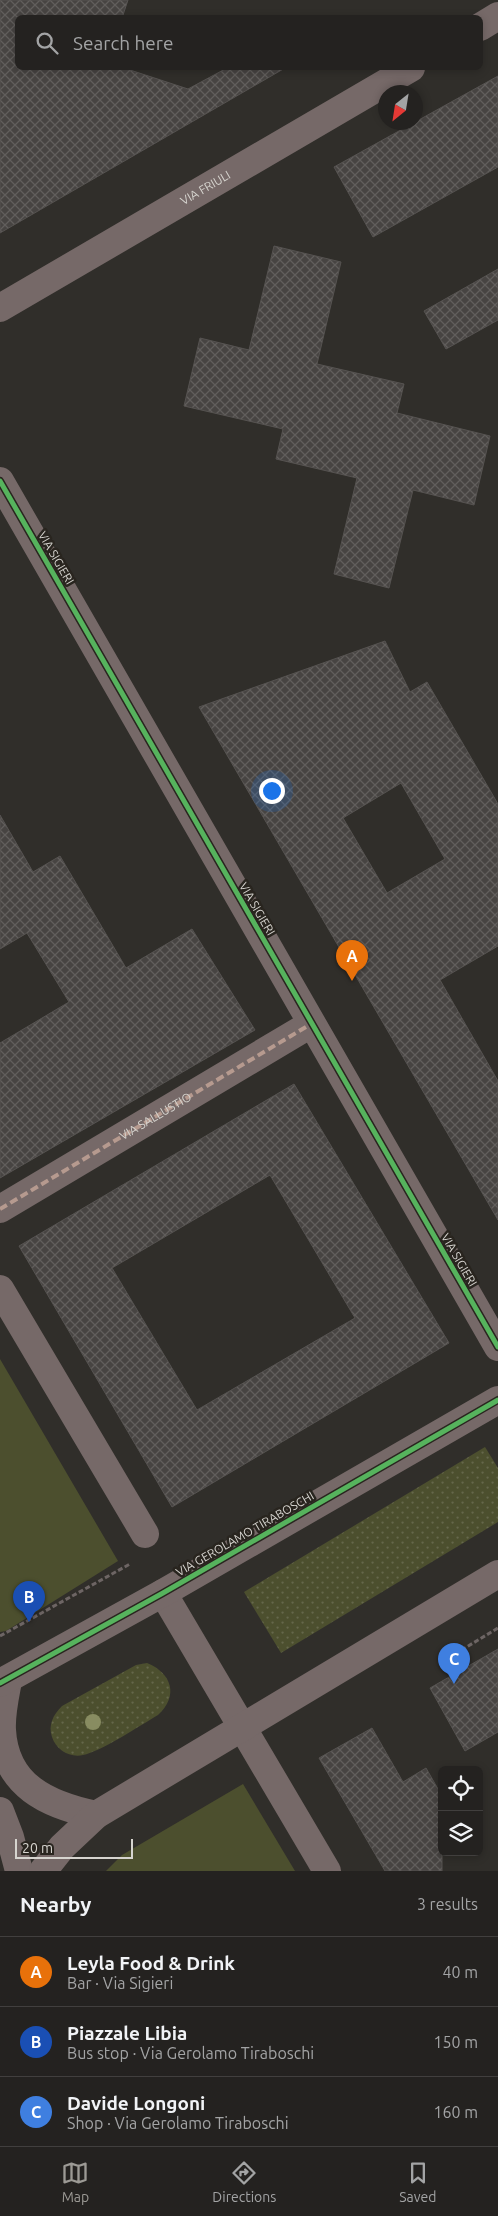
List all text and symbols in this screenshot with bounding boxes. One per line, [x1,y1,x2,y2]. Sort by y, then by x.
search box [15,15,483,70]
icon: search [33,29,61,57]
text: Search here [73,32,173,54]
north arrow [378,85,423,130]
street label: VIA FRIULI [178,168,233,207]
street label: VIA SIGIERI [36,529,77,587]
your location [259,778,285,804]
street label: VIA SIGIERI [237,880,278,938]
pin: A [336,940,368,981]
street label: VIA SALLUSTIO [117,1090,193,1142]
street label: VIA SIGIERI [439,1231,480,1289]
street label: VIA GEROLAMO TIRABOSCHI [174,1489,316,1578]
pin: B [13,1581,45,1622]
pin: C [438,1643,470,1684]
map controls [438,1766,483,1856]
button: locate [438,1766,483,1811]
button: layers [438,1811,483,1856]
scale bar [15,1836,132,1859]
text: 20 m [22,1840,53,1856]
text: Nearby [20,1892,91,1916]
text: 3 results [417,1895,478,1913]
text: Leyla Food & Drink [67,1952,235,1974]
text: A [30,1963,42,1981]
text: 40 m [442,1963,478,1981]
text: Bar · Via Sigieri [67,1974,173,1992]
text: Piazzale Libia [67,2022,187,2044]
text: B [31,2033,41,2051]
text: 150 m [433,2033,478,2051]
text: Bus stop · Via Gerolamo Tiraboschi [67,2044,314,2062]
text: Davide Longoni [67,2092,205,2114]
text: C [31,2103,41,2121]
text: 160 m [433,2103,478,2121]
text: Shop · Via Gerolamo Tiraboschi [67,2114,289,2132]
tab: Map [61,2159,89,2205]
tab: Directions [212,2159,276,2205]
tab: Saved [399,2159,437,2205]

